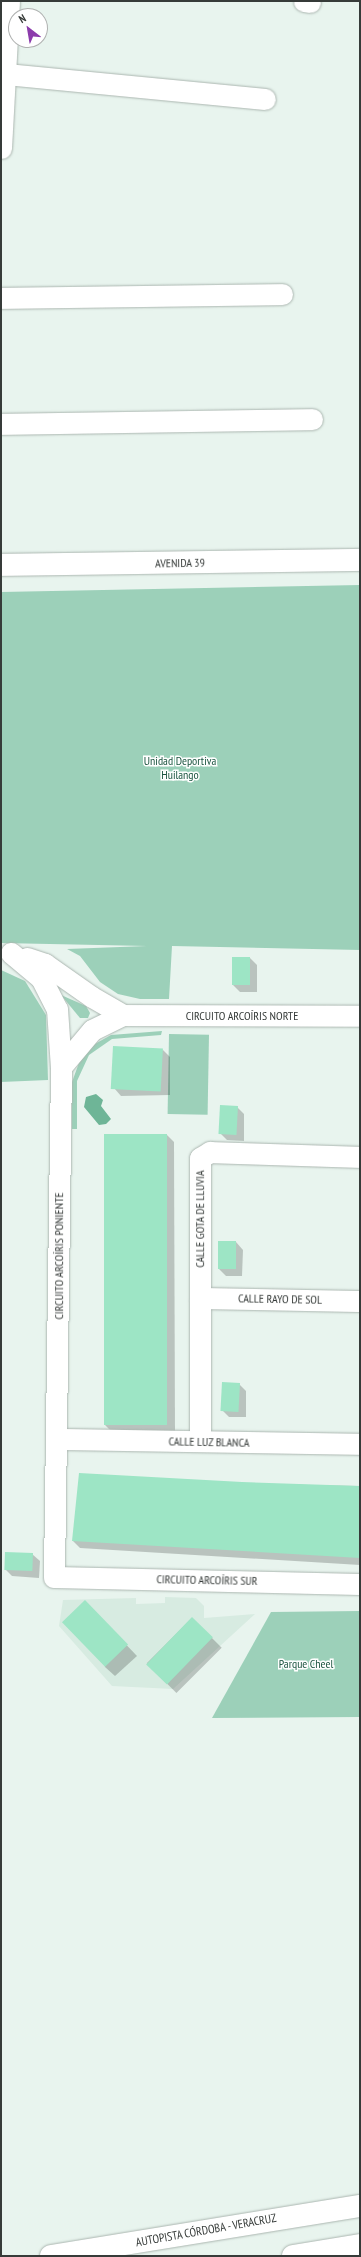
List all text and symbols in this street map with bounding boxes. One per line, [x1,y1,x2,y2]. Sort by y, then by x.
north arrow [8,8,48,48]
text: N [16,11,28,26]
street label: AVENIDA 39 [155,555,205,571]
park label: Unidad Deportiva Huilango [144,754,216,782]
street label: CIRCUITO ARCOÍRIS NORTE [185,1009,299,1023]
street label: CALLE GOTA DE LLUVIA [193,1170,207,1268]
street label: CIRCUITO ARCOÍRIS PONIENTE [52,1192,66,1320]
street label: CALLE RAYO DE SOL [238,1291,322,1307]
street label: CALLE LUZ BLANCA [168,1434,250,1450]
street label: CIRCUITO ARCOÍRIS SUR [156,1572,258,1588]
park label: Parque Cheel [279,1657,333,1671]
street label: AUTOPISTA CÓRDOBA - VERACRUZ [134,2210,278,2250]

